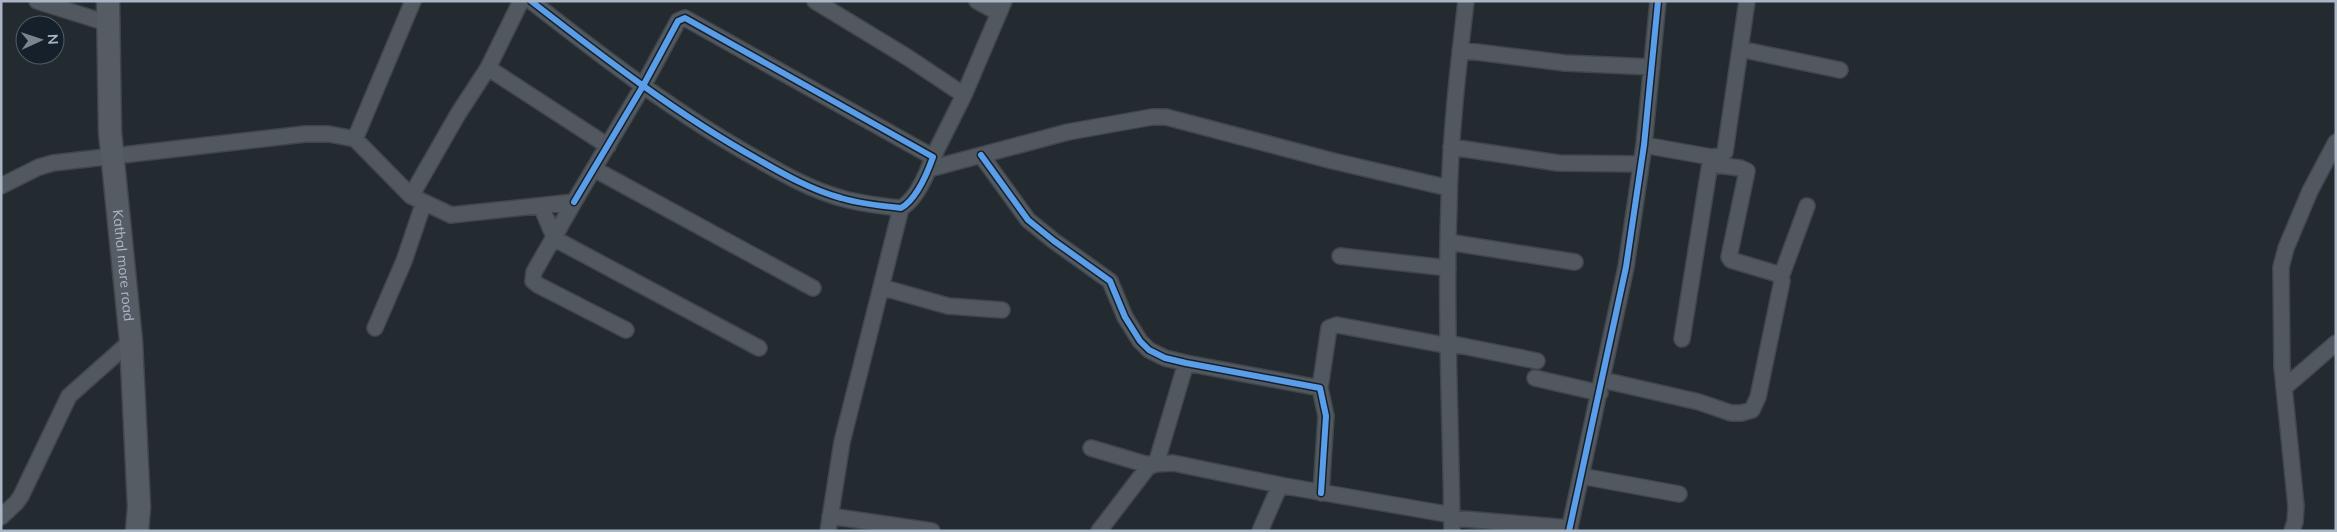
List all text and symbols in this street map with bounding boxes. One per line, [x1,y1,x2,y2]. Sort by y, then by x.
north arrow [15,15,65,65]
text: N [44,34,62,45]
street label: Kathal more road [109,209,138,322]

